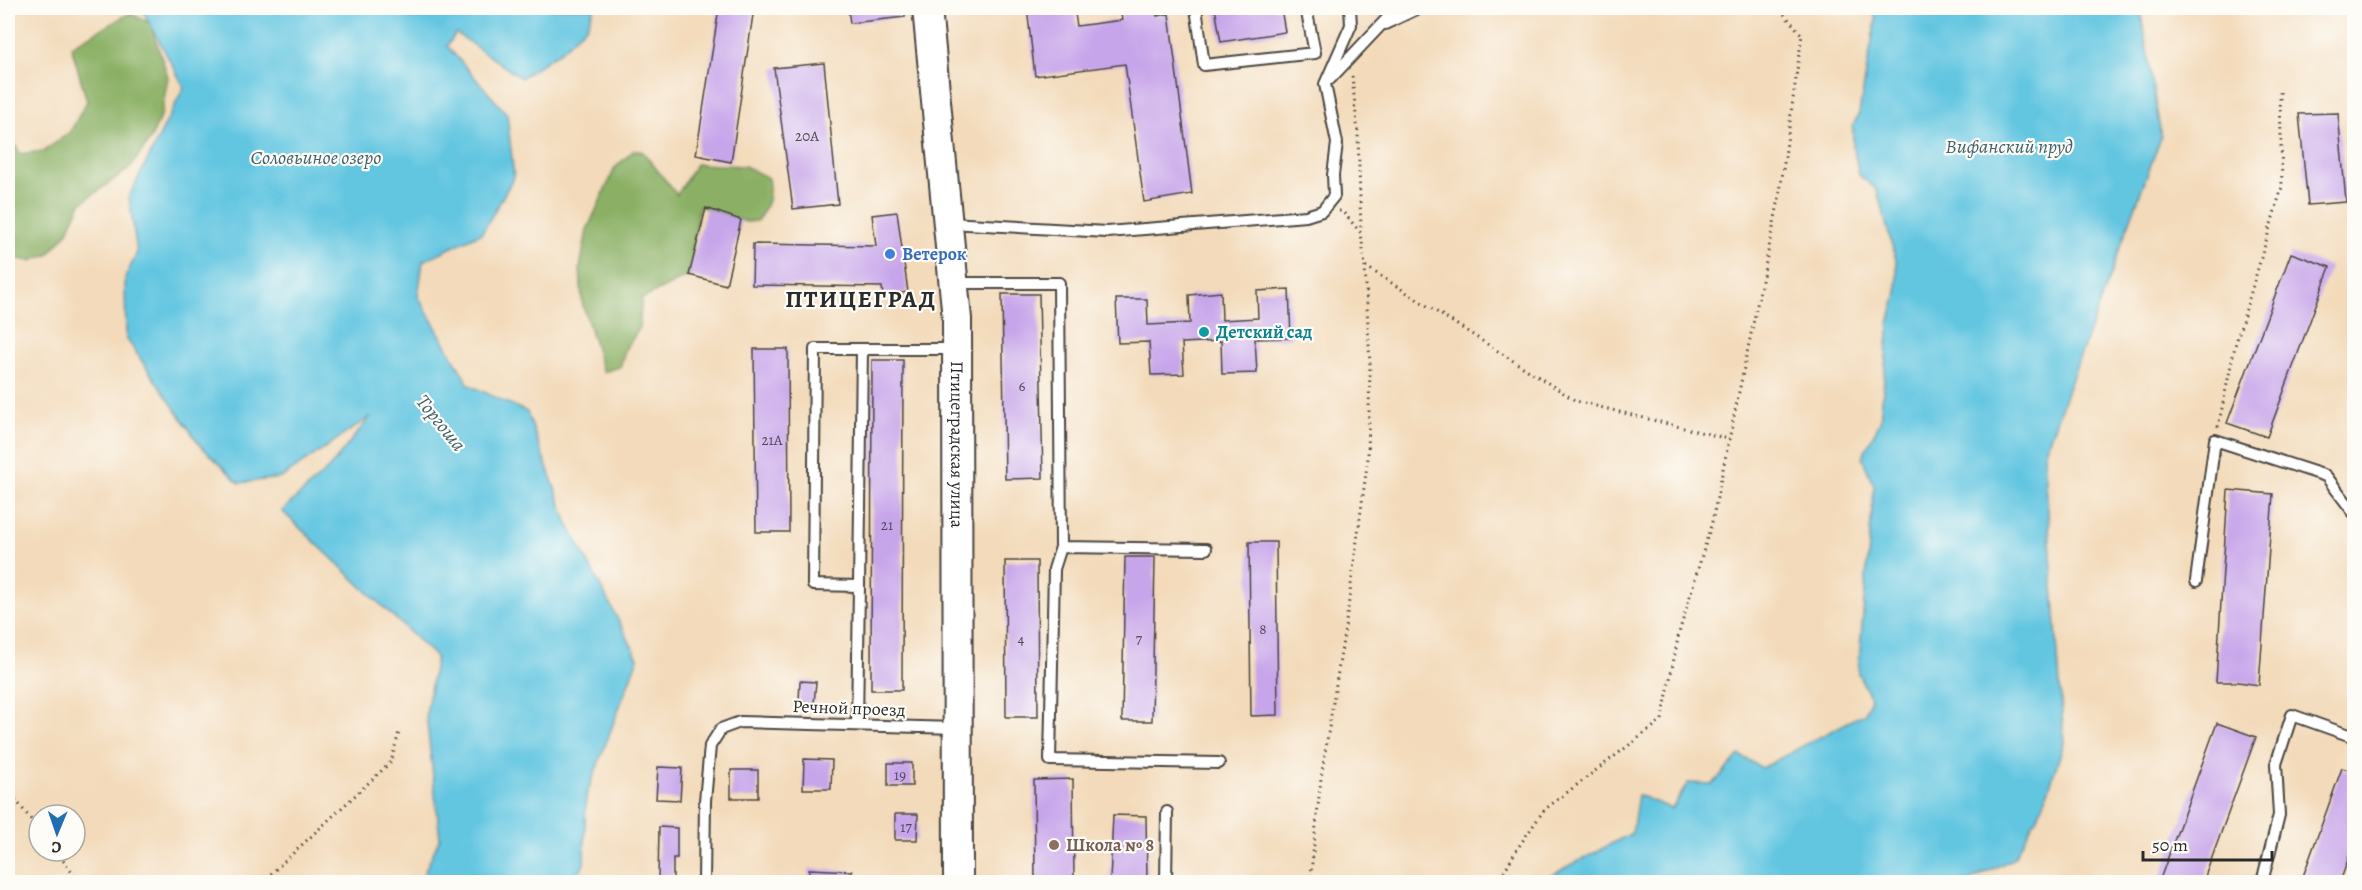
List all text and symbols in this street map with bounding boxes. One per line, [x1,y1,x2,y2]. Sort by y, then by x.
house number: 20А [795,126,819,146]
water label: Вифанский пруд [1945,133,2073,160]
water label: Соловьиное озеро [250,144,382,171]
place label: Ветерок [902,242,967,266]
marker: Ветерок [883,247,897,261]
district label: ПТИЦЕГРАД [785,283,937,315]
place label: Детский сад [1216,320,1312,344]
marker: Детский сад [1197,325,1211,339]
street label: Птицеградская улица [945,361,969,529]
house number: 6 [1019,376,1026,396]
water label: Торгоша [410,389,472,457]
house number: 21А [761,430,783,450]
house number: 21 [881,515,893,535]
house number: 8 [1259,619,1267,639]
house number: 4 [1018,629,1025,649]
house number: 7 [1136,629,1143,649]
street label: Речной проезд [792,694,906,722]
house number: 19 [894,765,906,785]
north arrow [27,803,87,863]
house number: 17 [900,817,912,837]
scale bar [2143,824,2272,862]
place label: Школа № 8 [1066,833,1154,857]
text: 50 m [2152,833,2188,857]
text: С [51,836,62,858]
marker: Школа № 8 [1047,838,1061,852]

